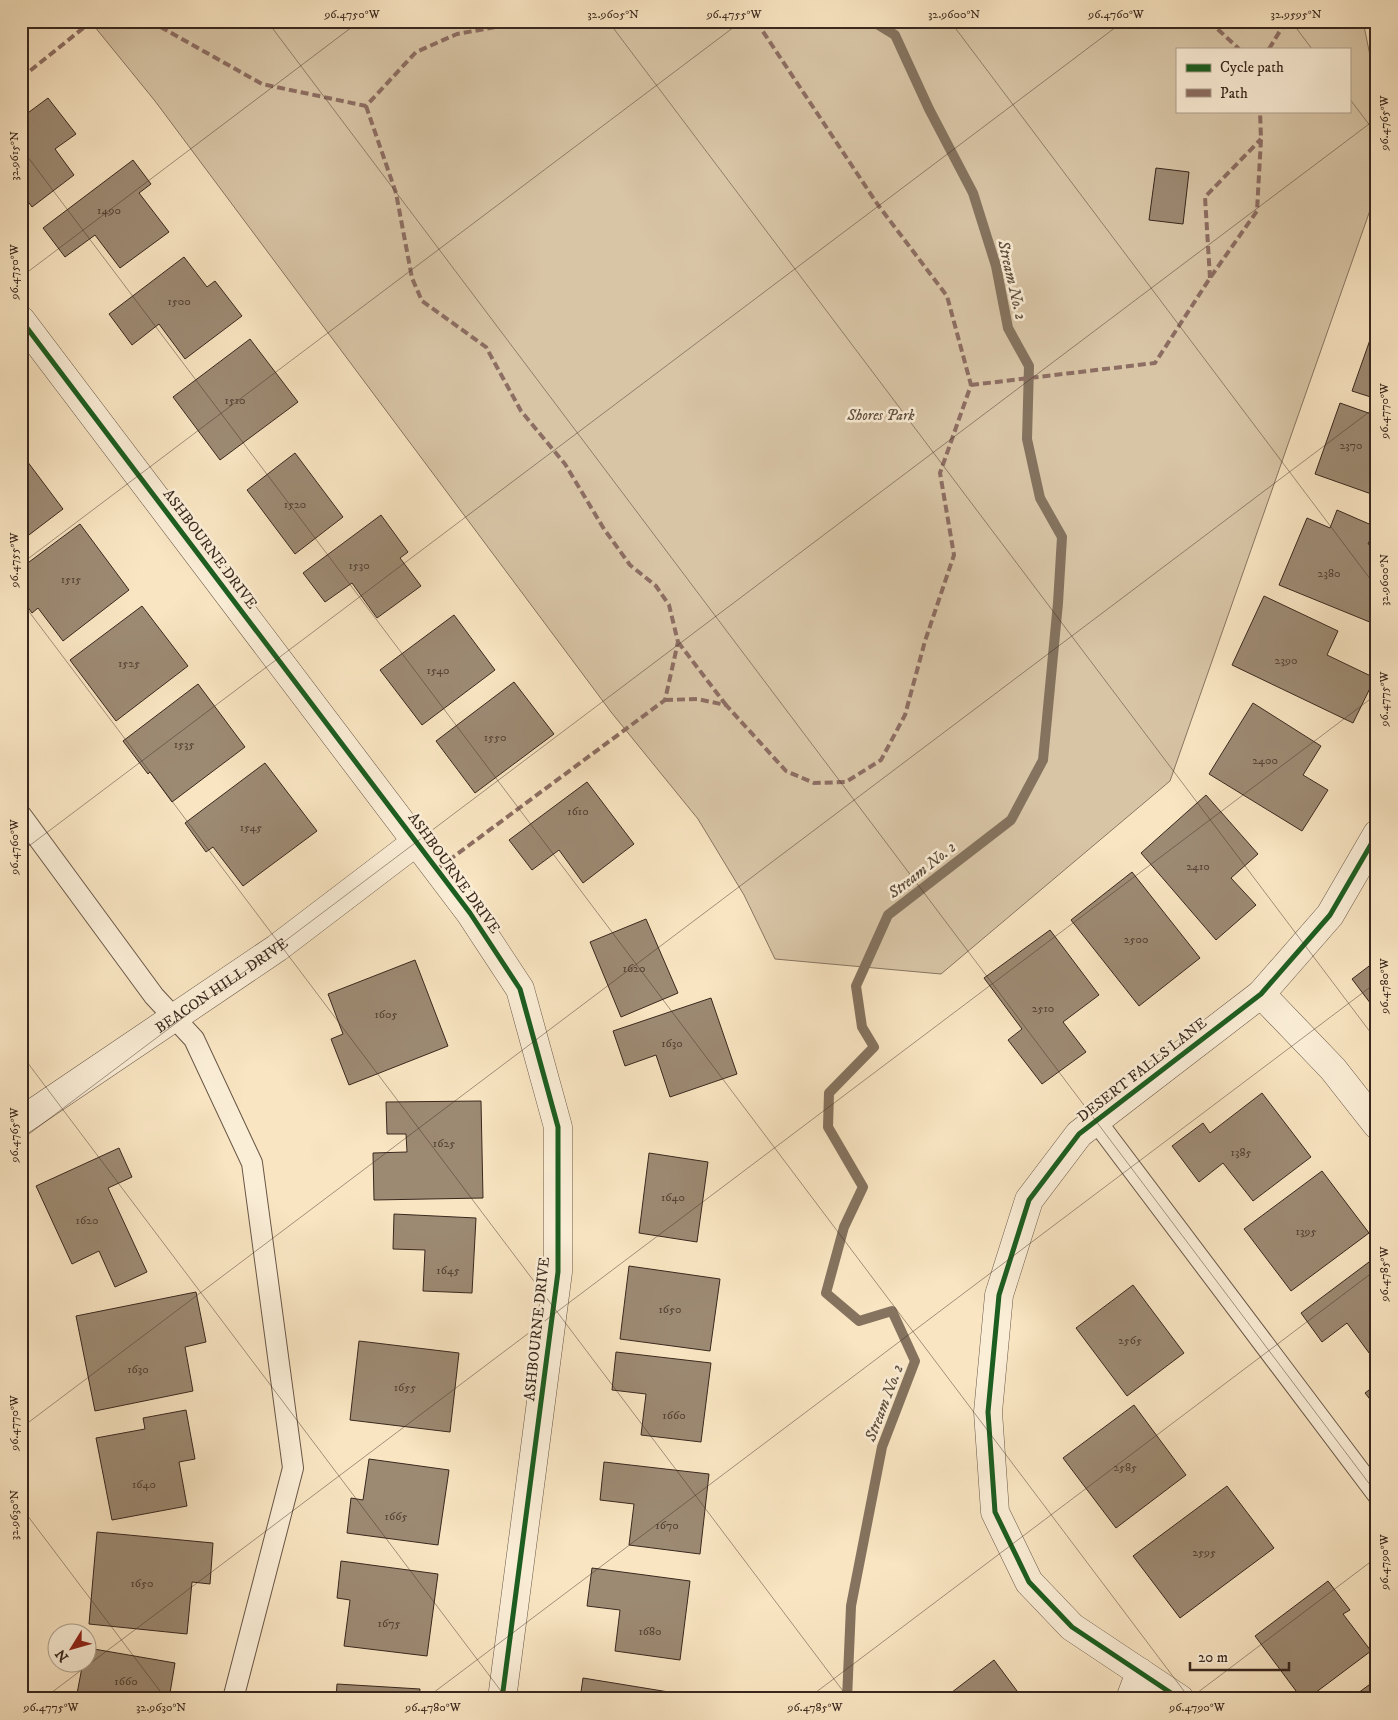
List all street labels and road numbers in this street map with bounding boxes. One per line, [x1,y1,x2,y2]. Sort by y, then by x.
street label: ASHBOURNE DRIVE [159,485,261,613]
street label: ASHBOURNE DRIVE [404,809,505,938]
street label: BEACON HILL DRIVE [151,933,292,1037]
street label: DESERT FALLS LANE [1073,1013,1211,1127]
street label: ASHBOURNE DRIVE [520,1255,554,1402]

